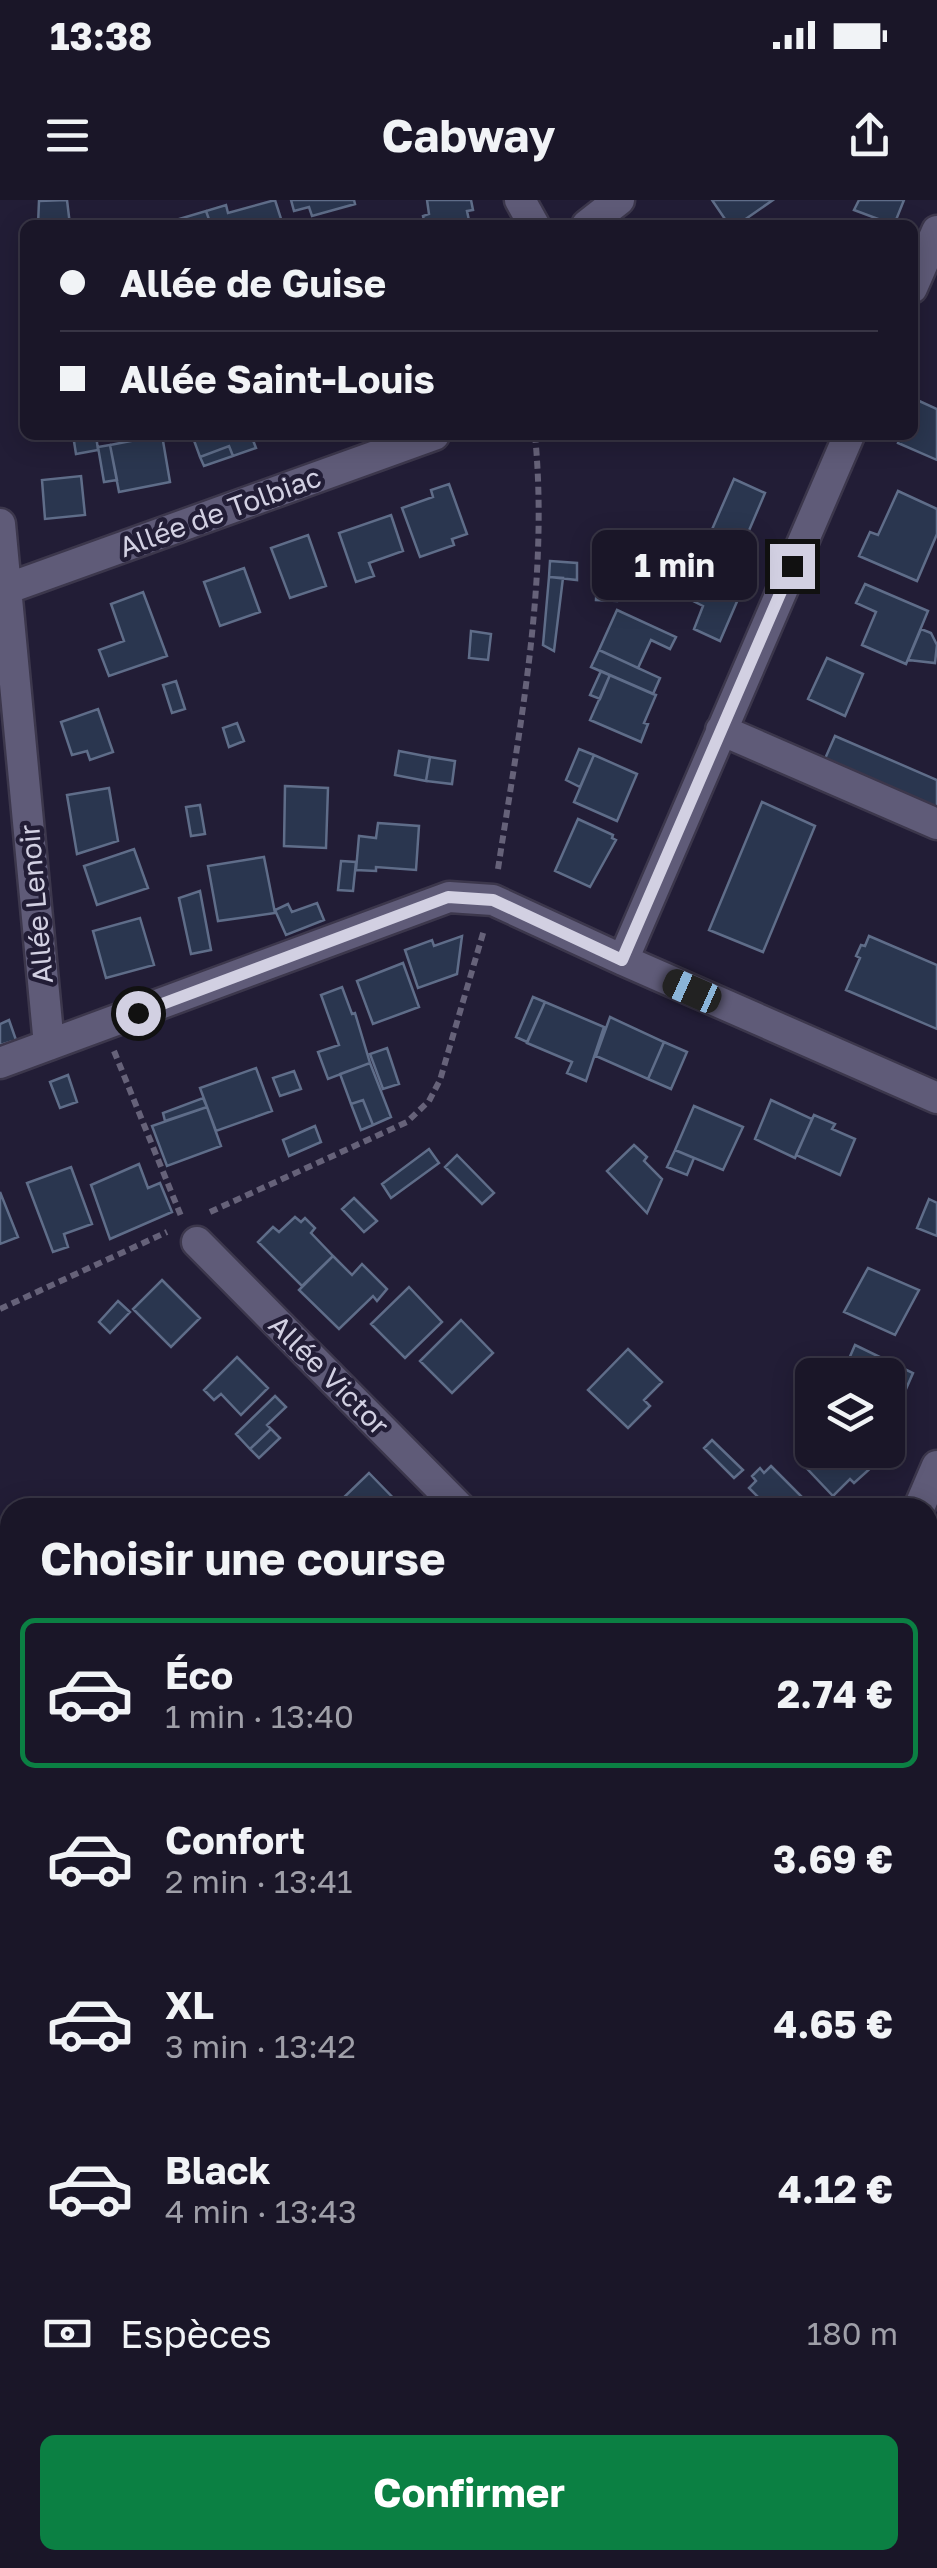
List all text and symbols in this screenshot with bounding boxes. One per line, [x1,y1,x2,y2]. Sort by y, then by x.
text: 13:38 [50,13,152,58]
icon: menu [40,108,95,163]
text: Cabway [381,108,556,162]
icon: share [842,108,897,163]
text: Allée de Guise [120,260,386,305]
text: Allée Saint-Louis [120,356,435,401]
street label: Allée de Tolbiac [114,460,325,563]
callout: 1 min [592,531,757,601]
route end [770,544,815,589]
text: 1 min [634,546,715,584]
street label: Allée Lenoir [12,823,59,985]
car [658,965,726,1017]
route start [116,991,161,1036]
street label: Allée Victor [263,1308,396,1441]
map controls [795,1358,905,1468]
button: layers [795,1358,905,1468]
text: Choisir une course [40,1531,446,1585]
icon: car [45,1648,135,1738]
text: Éco [165,1652,233,1697]
text: 2.74 € [777,1671,893,1716]
text: 1 min · 13:40 [165,1697,354,1735]
icon: car [45,1813,135,1903]
text: Confort [165,1817,305,1862]
text: 3.69 € [773,1836,893,1881]
text: 2 min · 13:41 [165,1862,353,1900]
icon: car [45,1978,135,2068]
text: XL [165,1982,214,2027]
text: 4.65 € [773,2001,893,2046]
text: 3 min · 13:42 [165,2027,356,2065]
icon: car [45,2143,135,2233]
text: Black [165,2147,270,2192]
text: 4.12 € [778,2166,893,2211]
text: 4 min · 13:43 [165,2192,357,2230]
icon: cash [40,2306,95,2361]
text: Espèces [120,2311,272,2356]
text: 180 m [807,2314,898,2352]
button: Confirmer [40,2435,898,2550]

